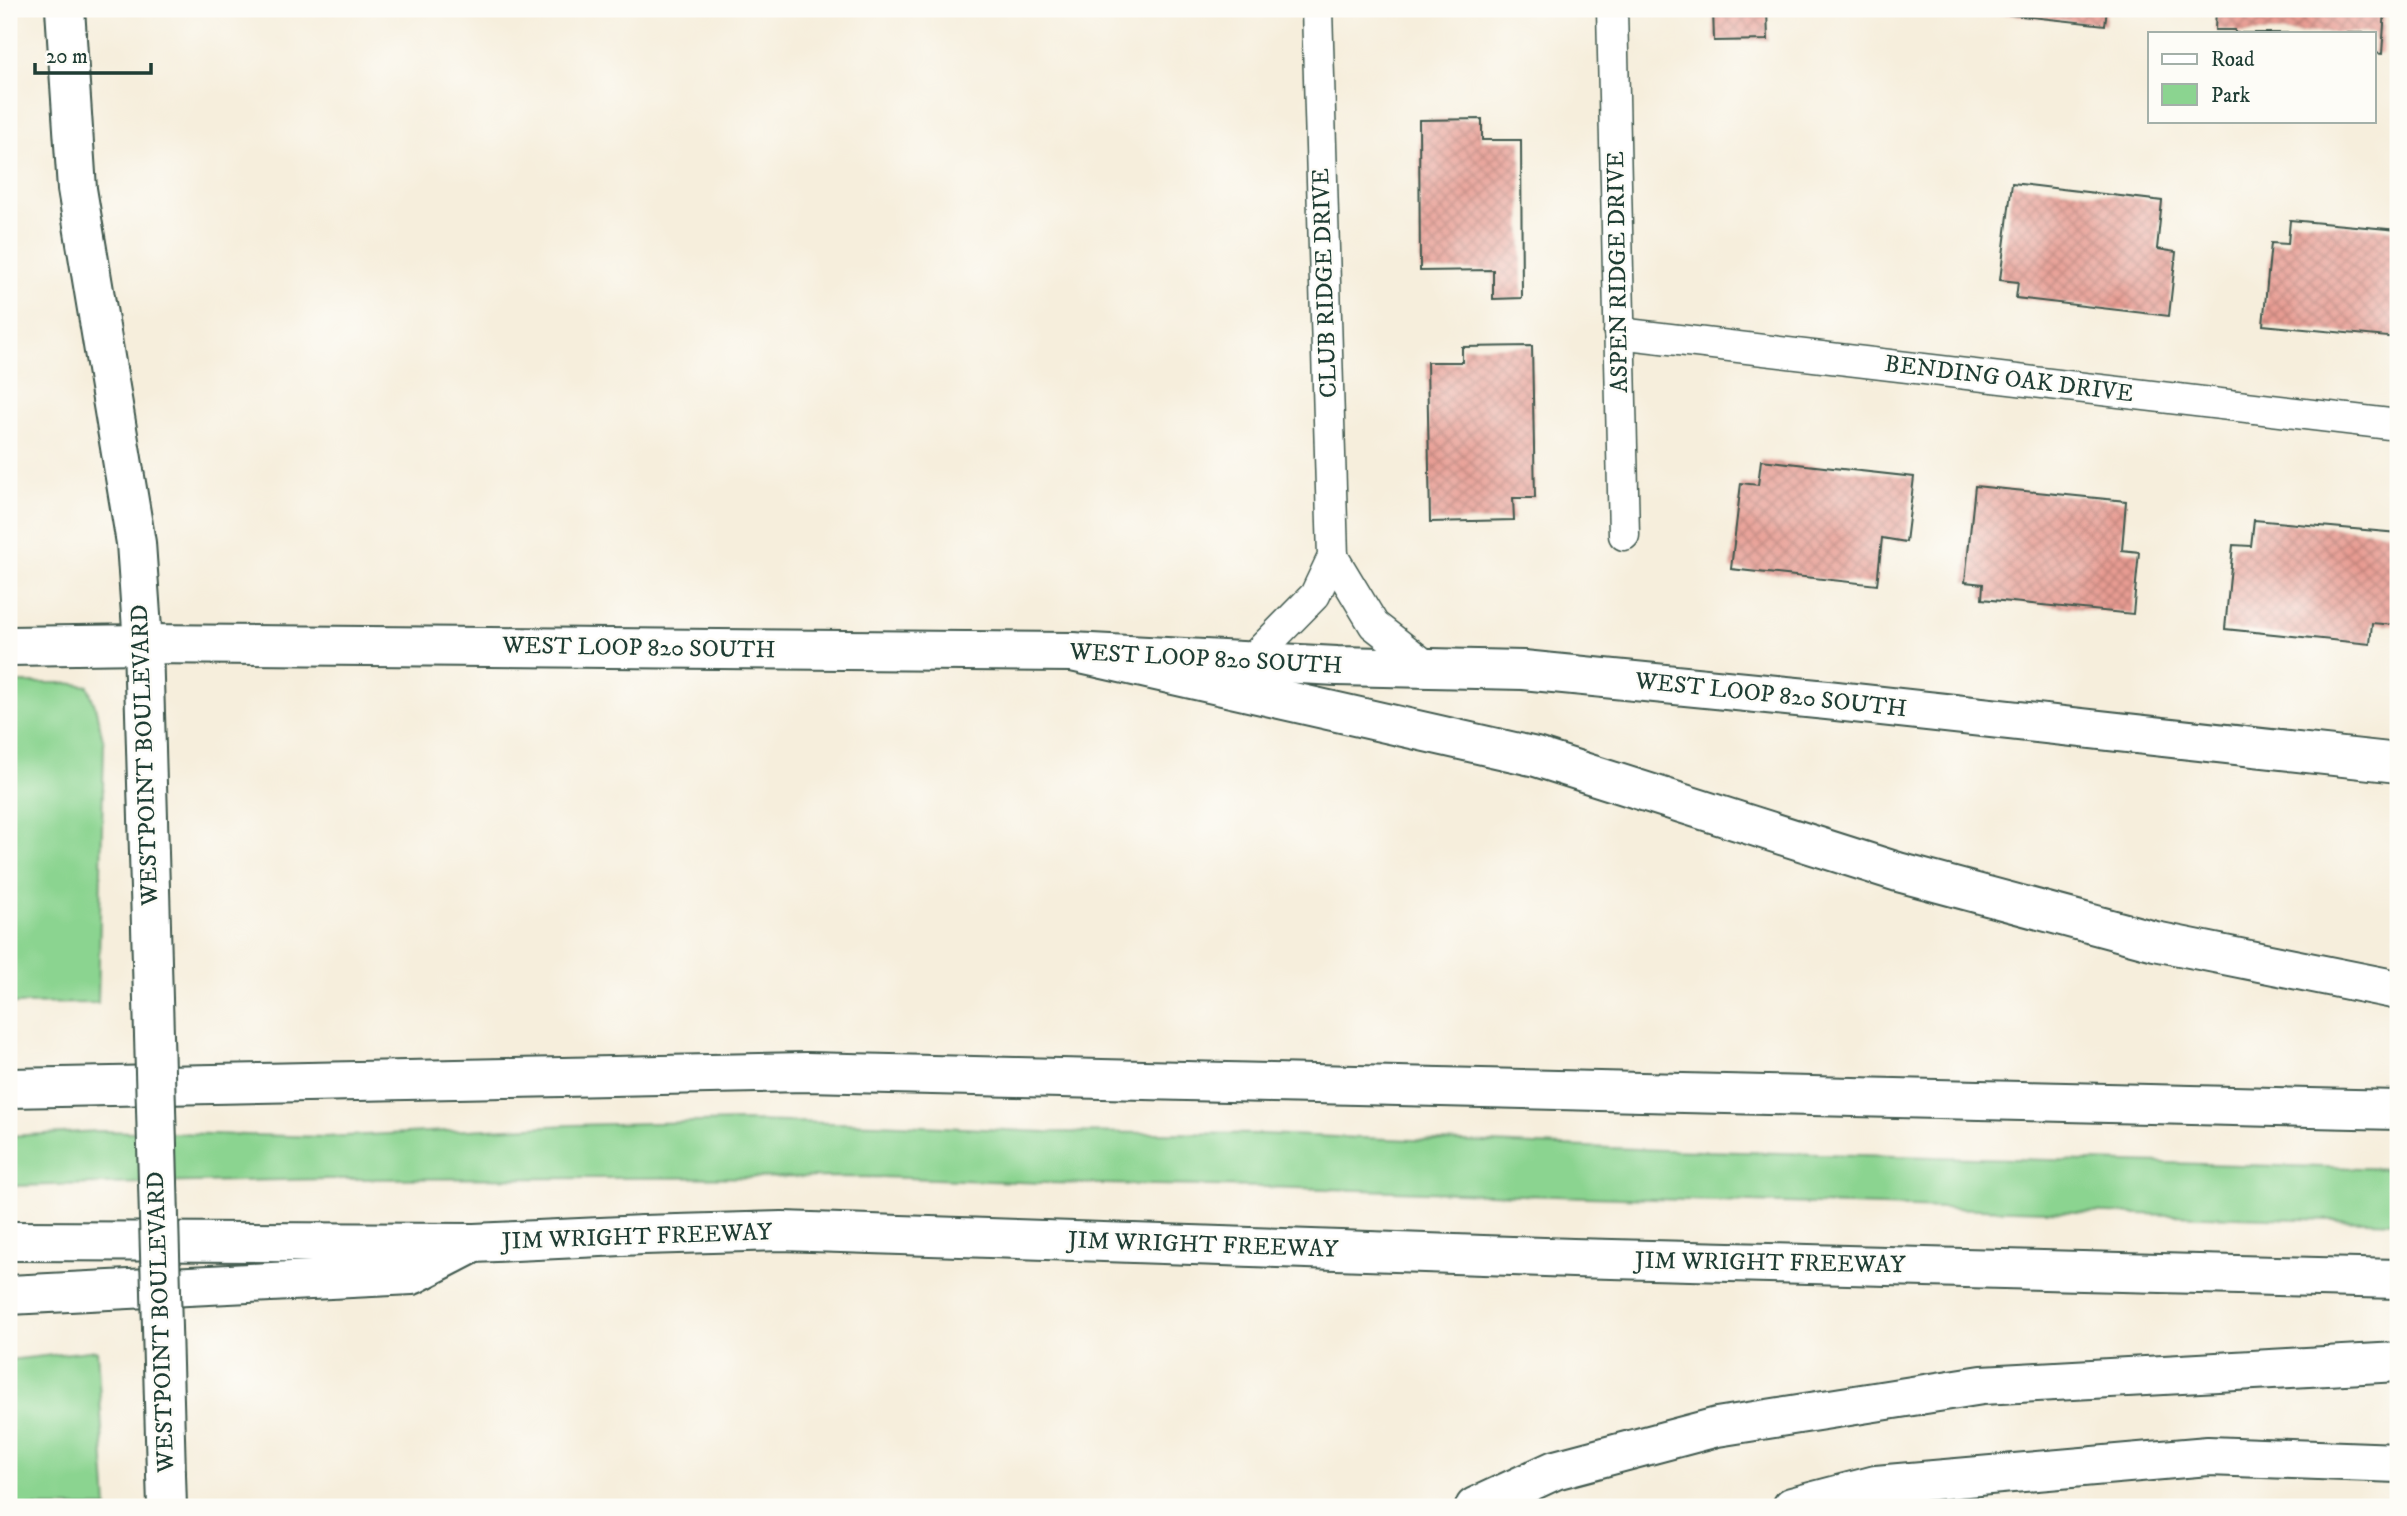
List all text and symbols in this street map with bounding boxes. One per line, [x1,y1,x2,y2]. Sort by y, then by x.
scale bar [35,32,150,76]
legend [2148,32,2376,122]
text: 20 m [46,44,88,70]
text: Road [2211,47,2255,73]
text: Park [2211,83,2251,109]
street label: ASPEN RIDGE DRIVE [1601,151,1635,393]
street label: CLUB RIDGE DRIVE [1306,167,1344,399]
street label: BENDING OAK DRIVE [1883,349,2135,409]
street label: WESTPOINT BOULEVARD [125,604,165,907]
street label: WEST LOOP 820 SOUTH [501,631,776,665]
street label: WEST LOOP 820 SOUTH [1068,637,1343,681]
street label: WEST LOOP 820 SOUTH [1633,666,1908,724]
street label: WESTPOINT BOULEVARD [141,1171,181,1474]
street label: JIM WRIGHT FREEWAY [499,1217,773,1257]
street label: JIM WRIGHT FREEWAY [1065,1225,1339,1265]
street label: JIM WRIGHT FREEWAY [1633,1246,1906,1280]

